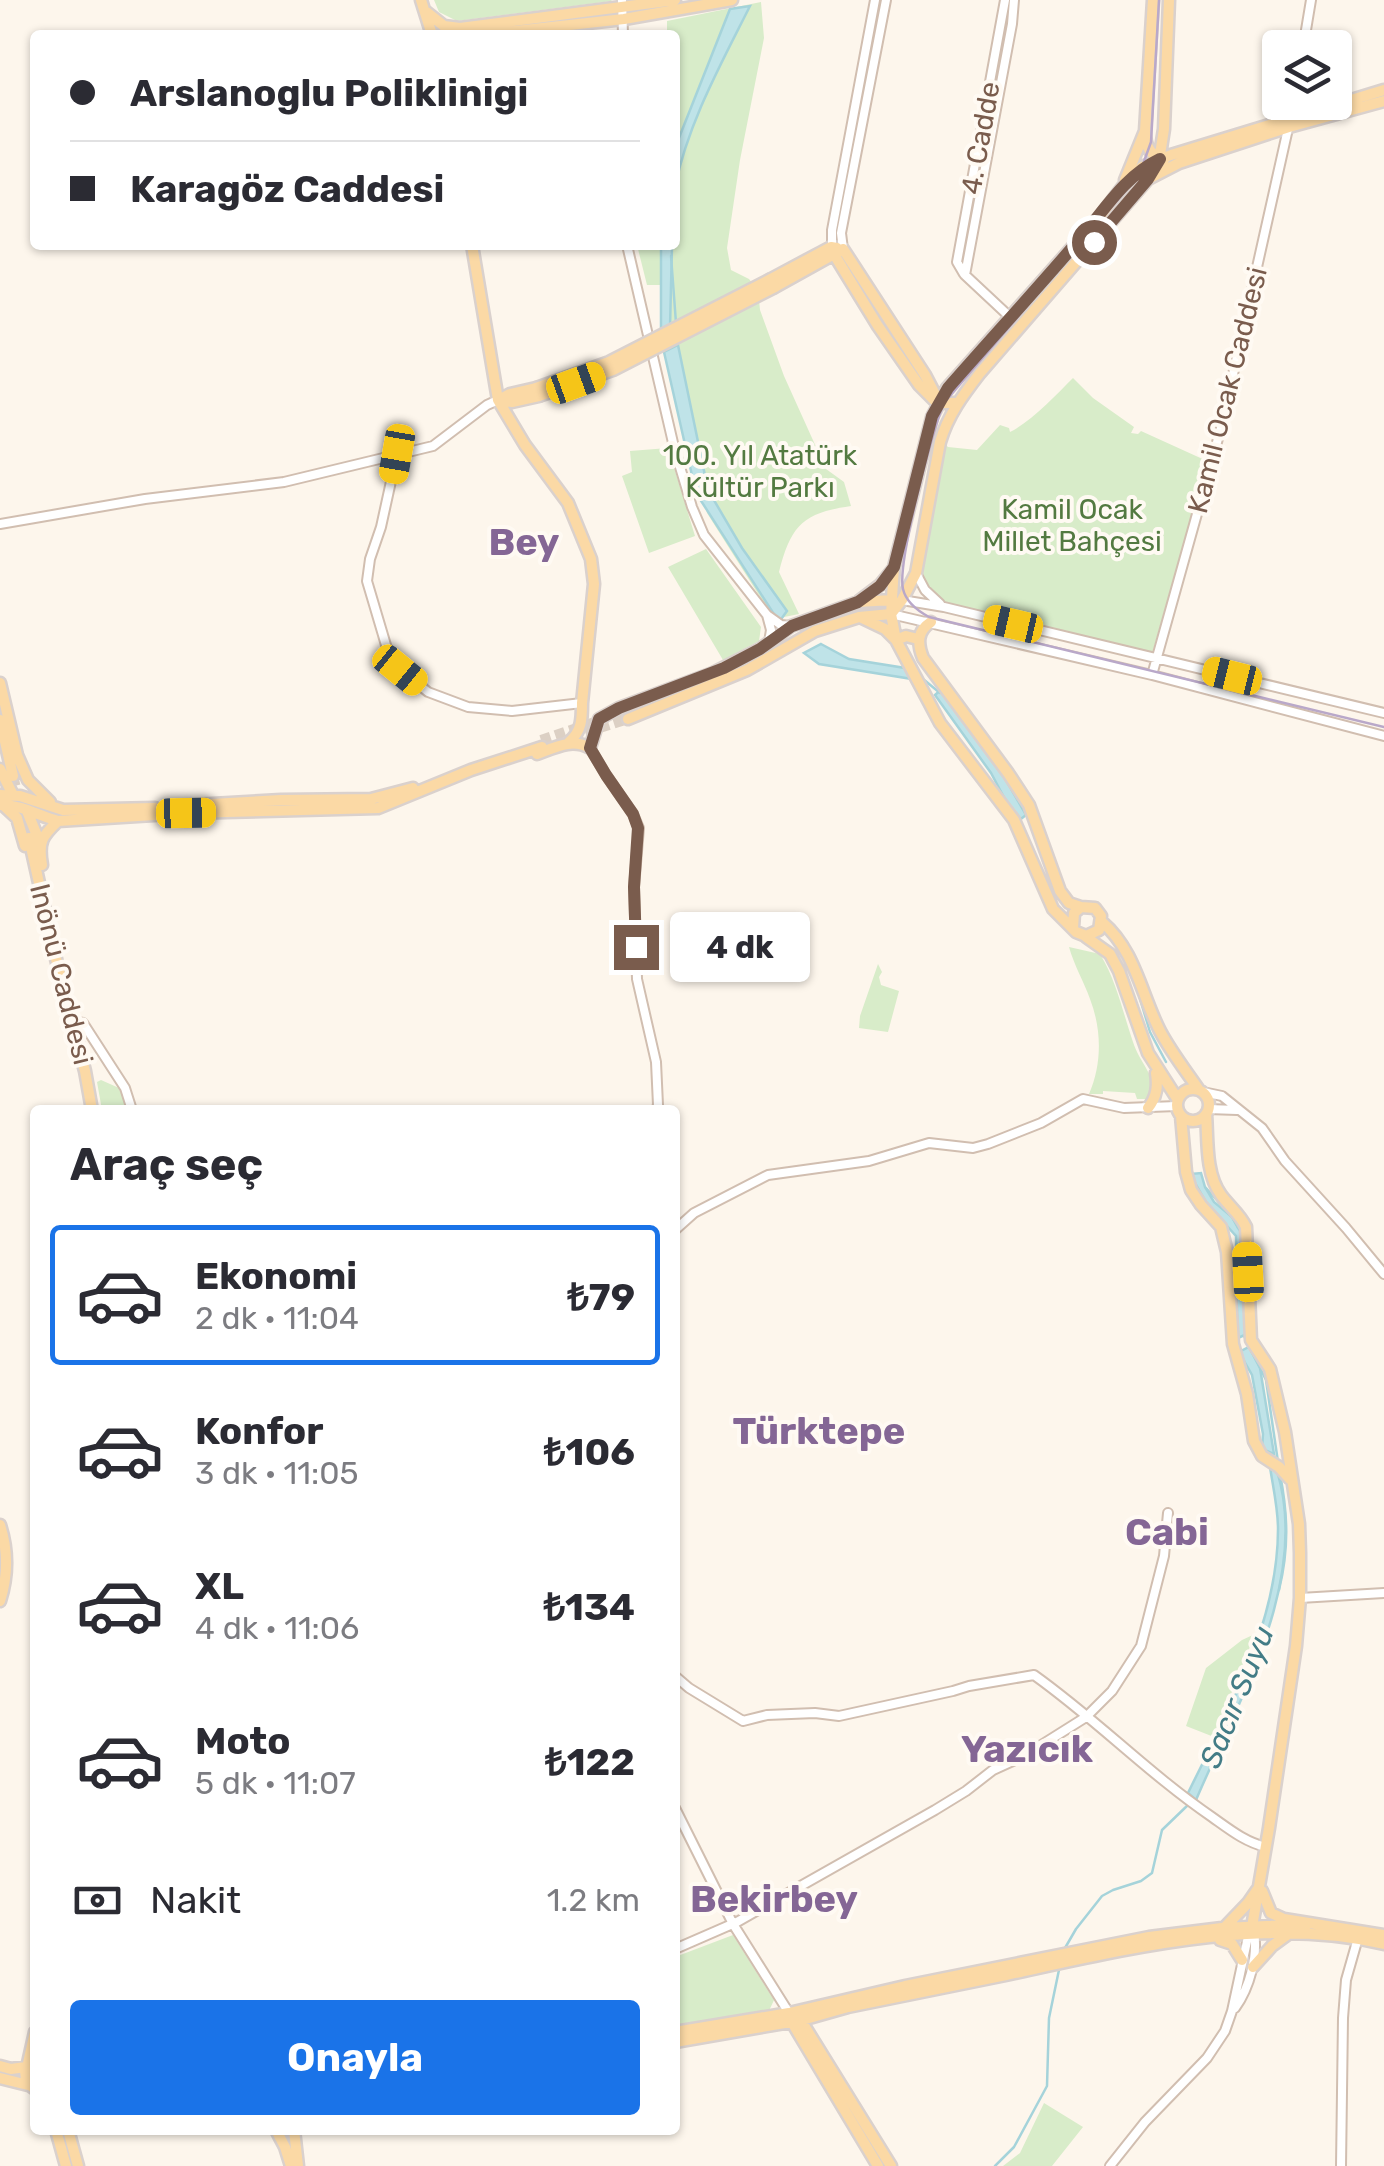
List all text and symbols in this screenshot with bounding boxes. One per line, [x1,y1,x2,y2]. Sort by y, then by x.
map controls [1262,30,1352,120]
button: layers [1262,30,1352,120]
text: Arslanoglu Poliklinigi [130,70,528,116]
street label: 4. Cadde [954,79,1007,197]
text: Karagöz Caddesi [130,166,444,212]
route start [1072,220,1117,265]
street label: Kamil Ocak Caddesi [1181,264,1274,517]
car [543,359,609,407]
car [377,422,417,486]
park label: 100. Yıl Atatürk Kültür Parkı [663,439,858,504]
park label: Kamil Ocak Millet Bahçesi [982,493,1162,558]
district label: Bey [488,519,560,565]
car [980,603,1046,645]
car [367,639,433,701]
car [1199,654,1265,698]
car [156,797,216,829]
street label: Inönü Caddesi [23,880,100,1068]
callout: 4 dk [671,912,811,982]
route end [614,925,659,970]
text: 4 dk [706,928,774,966]
text: Araç seç [70,1138,263,1191]
car [1231,1241,1265,1303]
icon: car [75,1250,165,1340]
text: Ekonomi [195,1253,357,1299]
text: ₺79 [567,1274,635,1320]
text: 2 dk · 11:04 [195,1299,359,1337]
icon: car [75,1405,165,1495]
text: Konfor [195,1408,324,1454]
district label: Türktepe [733,1408,905,1454]
text: ₺106 [544,1429,635,1475]
text: 3 dk · 11:05 [195,1454,358,1492]
district label: Cabi [1125,1509,1209,1555]
icon: car [75,1560,165,1650]
text: XL [195,1563,244,1609]
text: ₺134 [543,1584,635,1630]
text: 4 dk · 11:06 [195,1609,359,1647]
water label: Sacır Suyu [1192,1621,1282,1773]
icon: car [75,1715,165,1805]
text: Moto [195,1718,291,1764]
district label: Yazıcık [961,1726,1093,1772]
text: ₺122 [545,1739,635,1785]
text: 5 dk · 11:07 [195,1764,356,1802]
icon: cash [70,1873,125,1928]
district label: Bekirbey [690,1876,858,1922]
text: Nakit [150,1877,241,1923]
text: 1.2 km [547,1881,640,1919]
button: Onayla [70,2000,640,2115]

